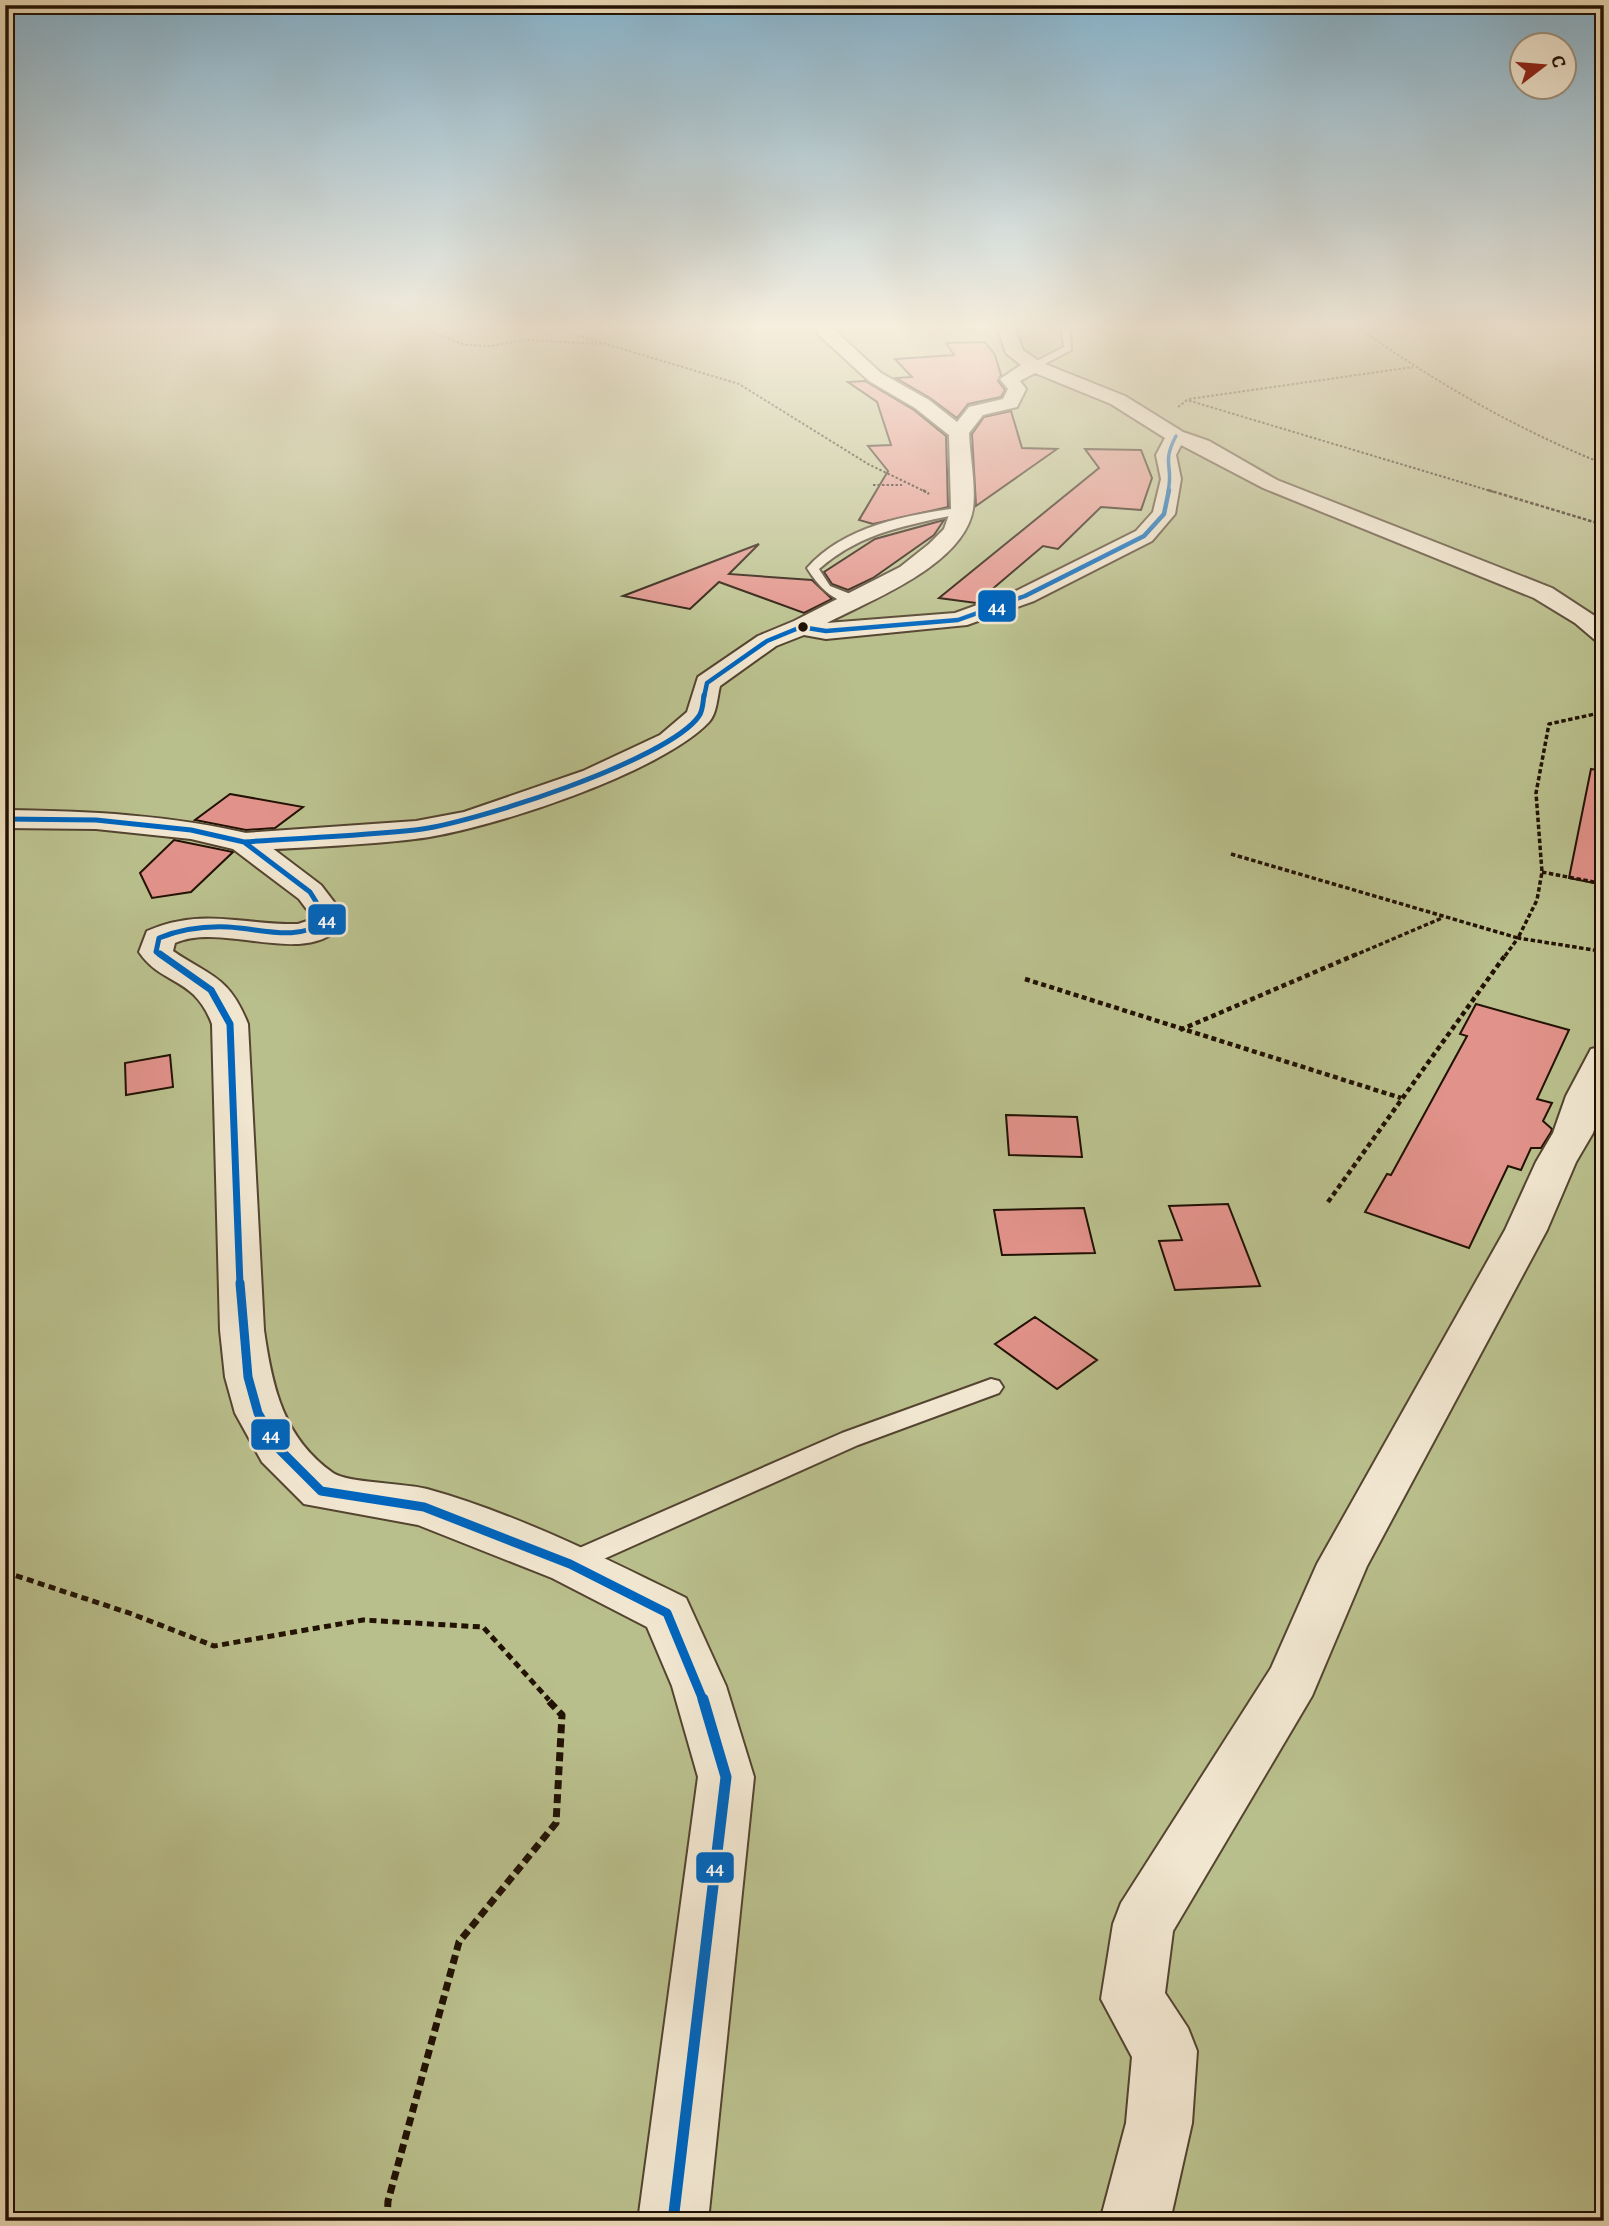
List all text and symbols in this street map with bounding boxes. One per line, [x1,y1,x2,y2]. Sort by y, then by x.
north arrow [1508,32,1578,102]
text: С [1544,52,1572,71]
line badge: 44 [977,589,1017,623]
text: 44 [988,594,1006,620]
unlabelled marker [796,620,810,634]
line badge: 44 [307,903,347,936]
text: 44 [318,907,336,933]
line badge: 44 [250,1418,291,1451]
text: 44 [262,1422,280,1448]
line badge: 44 [695,1851,735,1884]
text: 44 [706,1855,724,1881]

